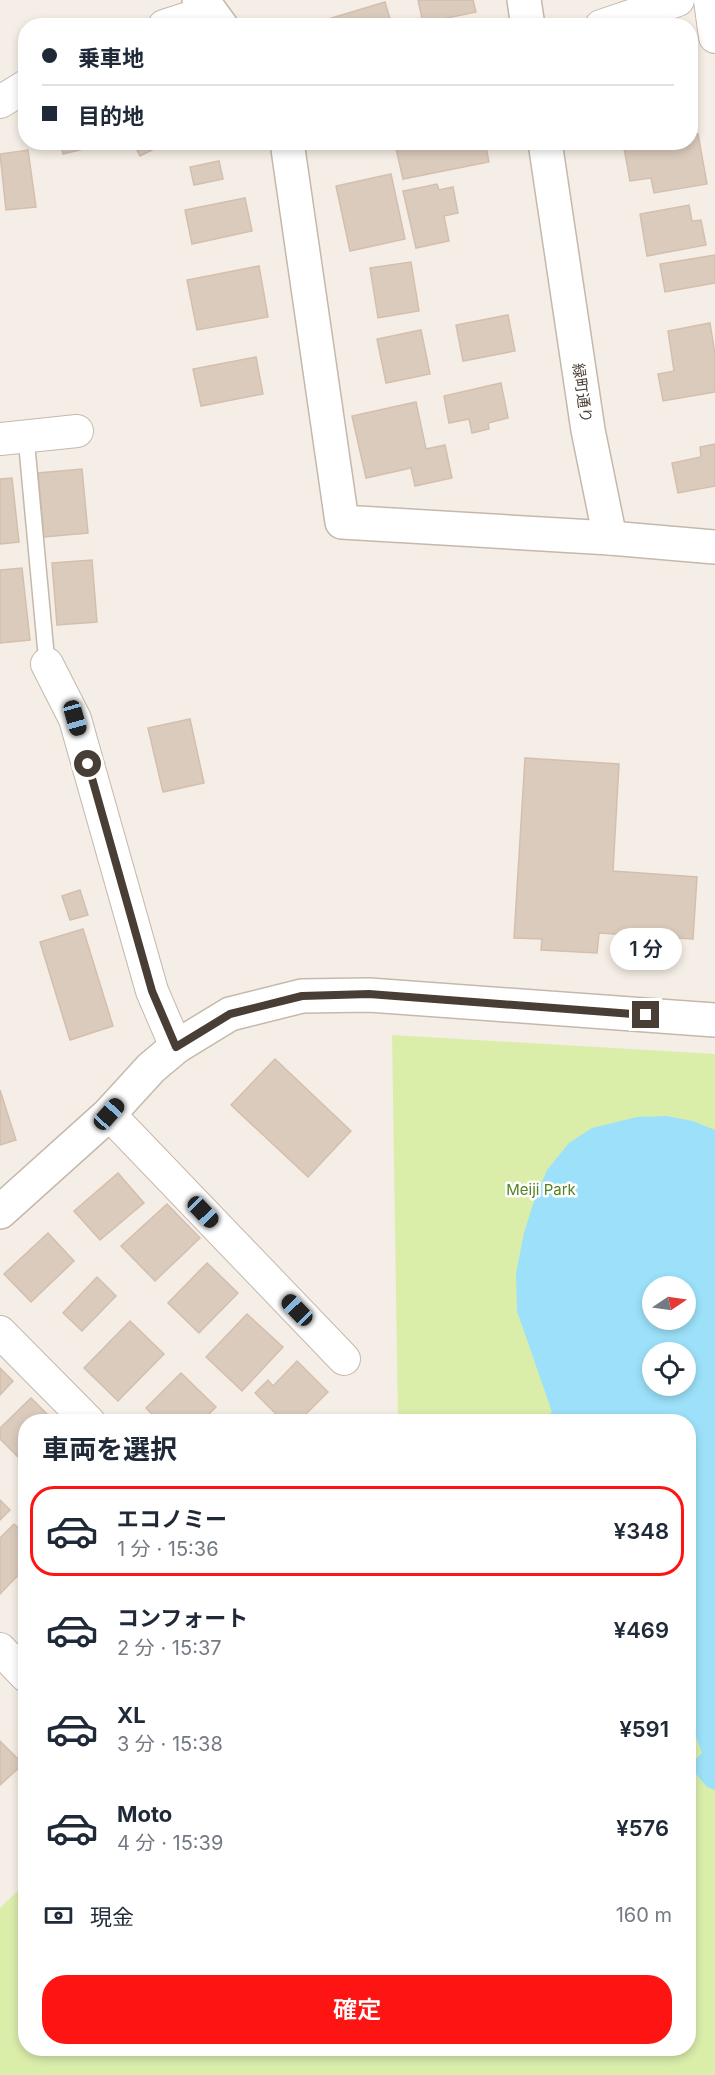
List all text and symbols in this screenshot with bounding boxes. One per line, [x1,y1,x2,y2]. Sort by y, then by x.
text: 乗車地 [78,45,144,71]
text: 目的地 [78,103,144,129]
street label: 緑町通り [569,362,596,424]
car [61,698,89,738]
route start [74,750,101,777]
callout: 1 分 [610,928,682,970]
text: 1 分 [629,937,663,961]
route end [632,1001,659,1028]
car [90,1095,128,1133]
park label: Meiji Park [506,1180,577,1199]
car [184,1193,222,1231]
north arrow [642,1276,696,1330]
map controls [642,1276,696,1396]
car [278,1291,316,1329]
button: locate [642,1342,696,1396]
text: 車両を選択 [42,1433,177,1466]
icon: car [45,1504,99,1558]
text: エコノミー [117,1506,227,1532]
text: ¥348 [614,1518,669,1544]
text: 1 分 · 15:36 [117,1537,219,1561]
icon: car [45,1603,99,1657]
text: コンフォート [117,1605,248,1631]
text: ¥469 [614,1617,669,1643]
text: 2 分 · 15:37 [117,1636,222,1660]
icon: car [45,1702,99,1756]
text: XL [117,1702,146,1728]
text: ¥591 [619,1716,669,1742]
text: 3 分 · 15:38 [117,1732,223,1756]
icon: car [45,1801,99,1855]
text: Moto [117,1801,172,1827]
text: ¥576 [616,1815,669,1841]
text: 4 分 · 15:39 [117,1831,223,1855]
icon: cash [42,1899,75,1932]
text: 160 m [616,1903,672,1927]
text: 現金 [90,1904,134,1930]
button: 確定 [42,1975,672,2044]

